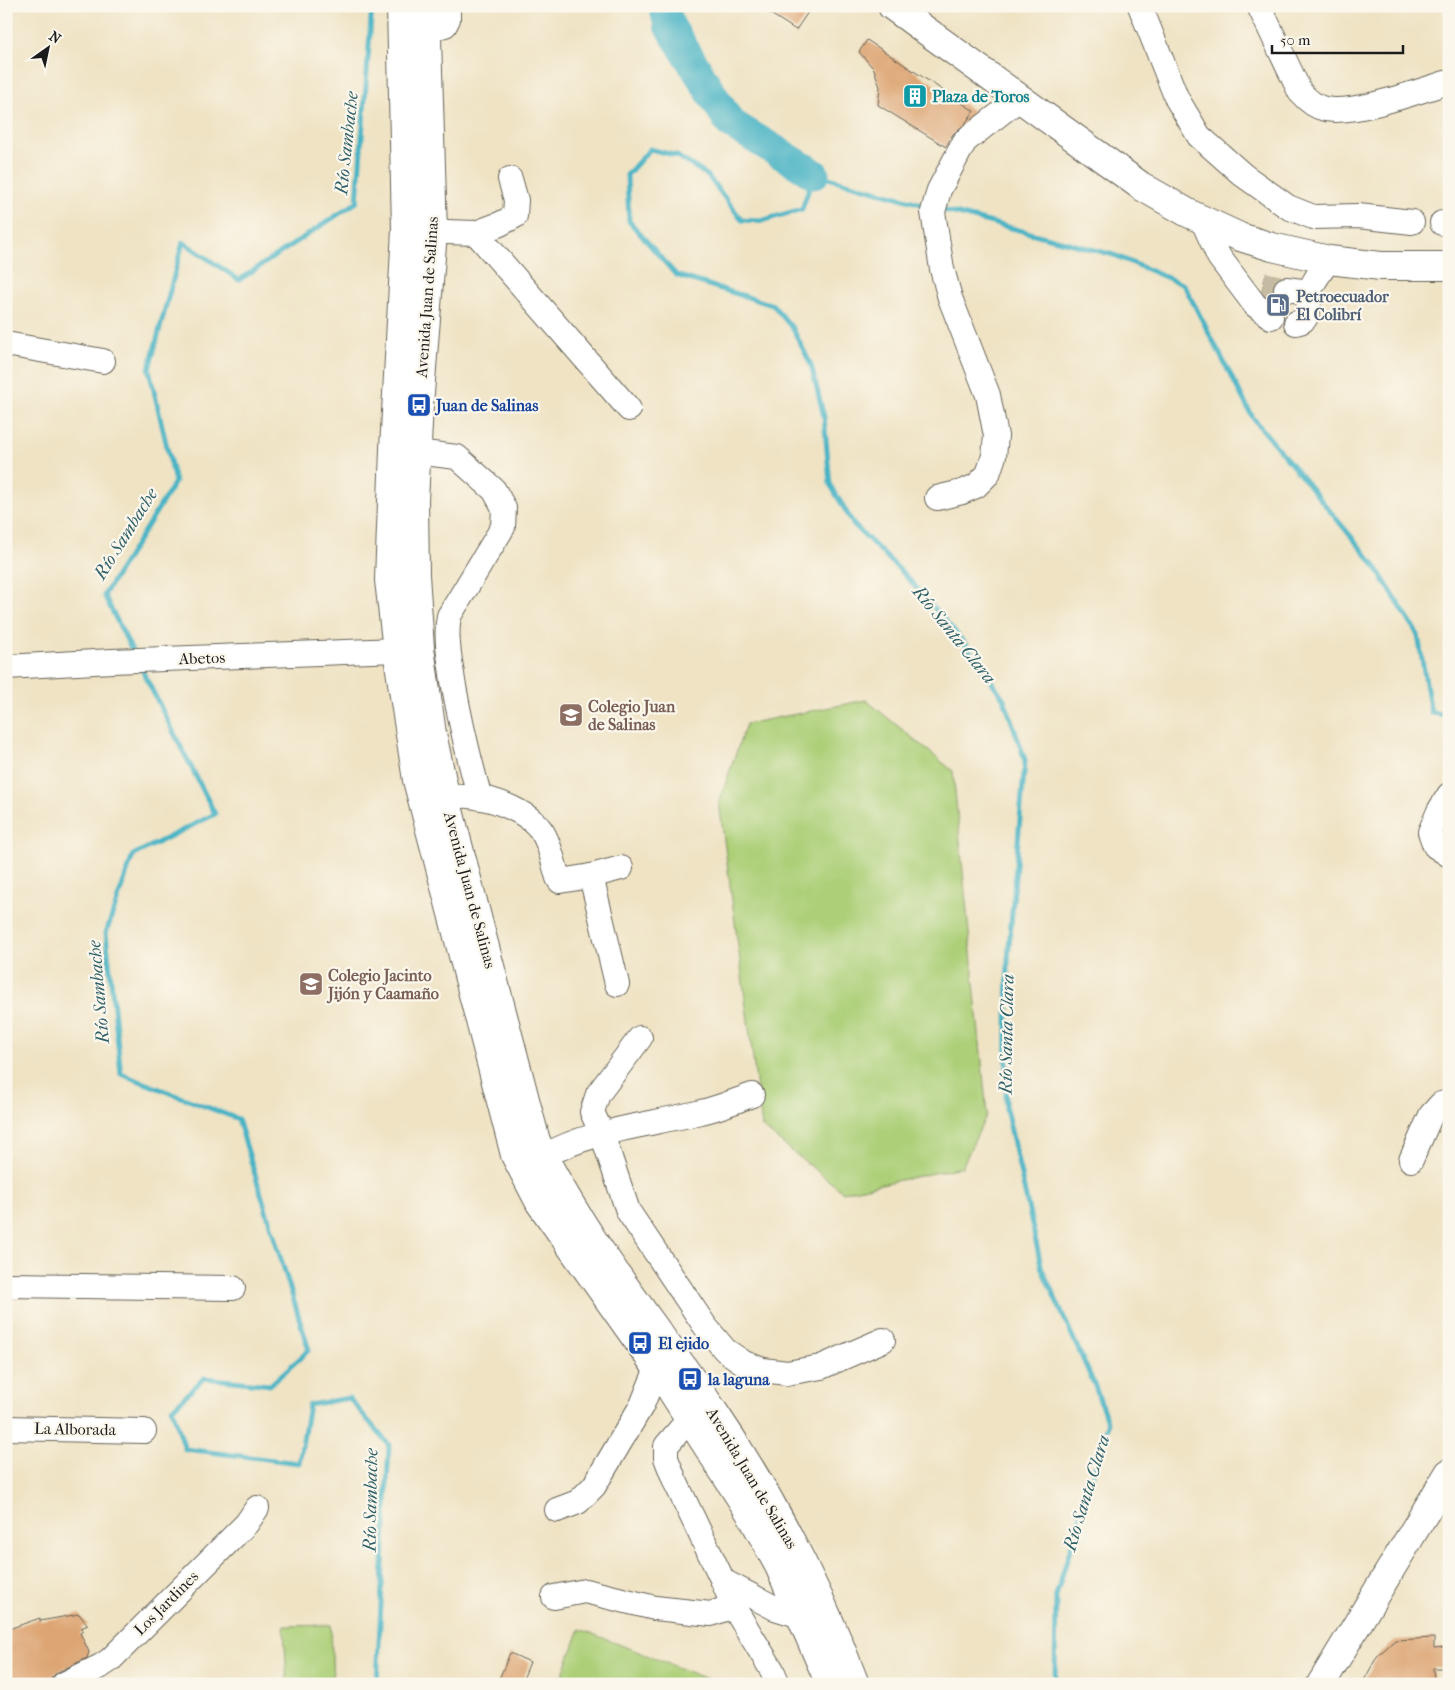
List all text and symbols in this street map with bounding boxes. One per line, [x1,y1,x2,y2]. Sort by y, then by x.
north arrow [22,22,72,72]
scale bar [1272,22,1404,54]
text: N [46,27,64,48]
text: 50 m [1280,31,1311,49]
building icon: Plaza de Toros [902,83,928,109]
place label: Plaza de Toros [932,87,1030,106]
water label: Río Sambache [331,90,363,196]
street label: Avenida Juan de Salinas [412,216,442,379]
place label: Petroecuador El Colibrí [1296,287,1390,324]
fuel station icon: Petroecuador El Colibrí [1265,292,1291,318]
bus stop icon: Juan de Salinas [406,392,432,418]
place label: Juan de Salinas [434,396,538,416]
water label: Río Sambache [89,484,163,584]
water label: Río Santa Clara [907,581,1000,688]
street label: Abetos [177,648,226,668]
place label: Colegio Juan de Salinas [588,697,676,734]
school or university icon: Colegio Juan de Salinas [558,702,584,728]
street label: Avenida Juan de Salinas [440,809,500,971]
water label: Río Sambache [84,939,114,1045]
place label: Colegio Jacinto Jijón y Caamaño [326,966,439,1004]
school or university icon: Colegio Jacinto Jijón y Caamaño [298,971,324,997]
water label: Río Santa Clara [995,974,1019,1095]
bus stop icon: El ejido [627,1330,653,1356]
place label: El ejido [658,1334,709,1353]
bus stop icon: la laguna [677,1366,703,1392]
place label: la laguna [707,1370,770,1390]
street label: Avenida Juan de Salinas [702,1403,802,1552]
street label: La Alborada [34,1419,117,1439]
water label: Río Santa Clara [1059,1432,1115,1554]
water label: Río Sambache [360,1447,382,1553]
street label: Los Jardines [130,1567,202,1639]

